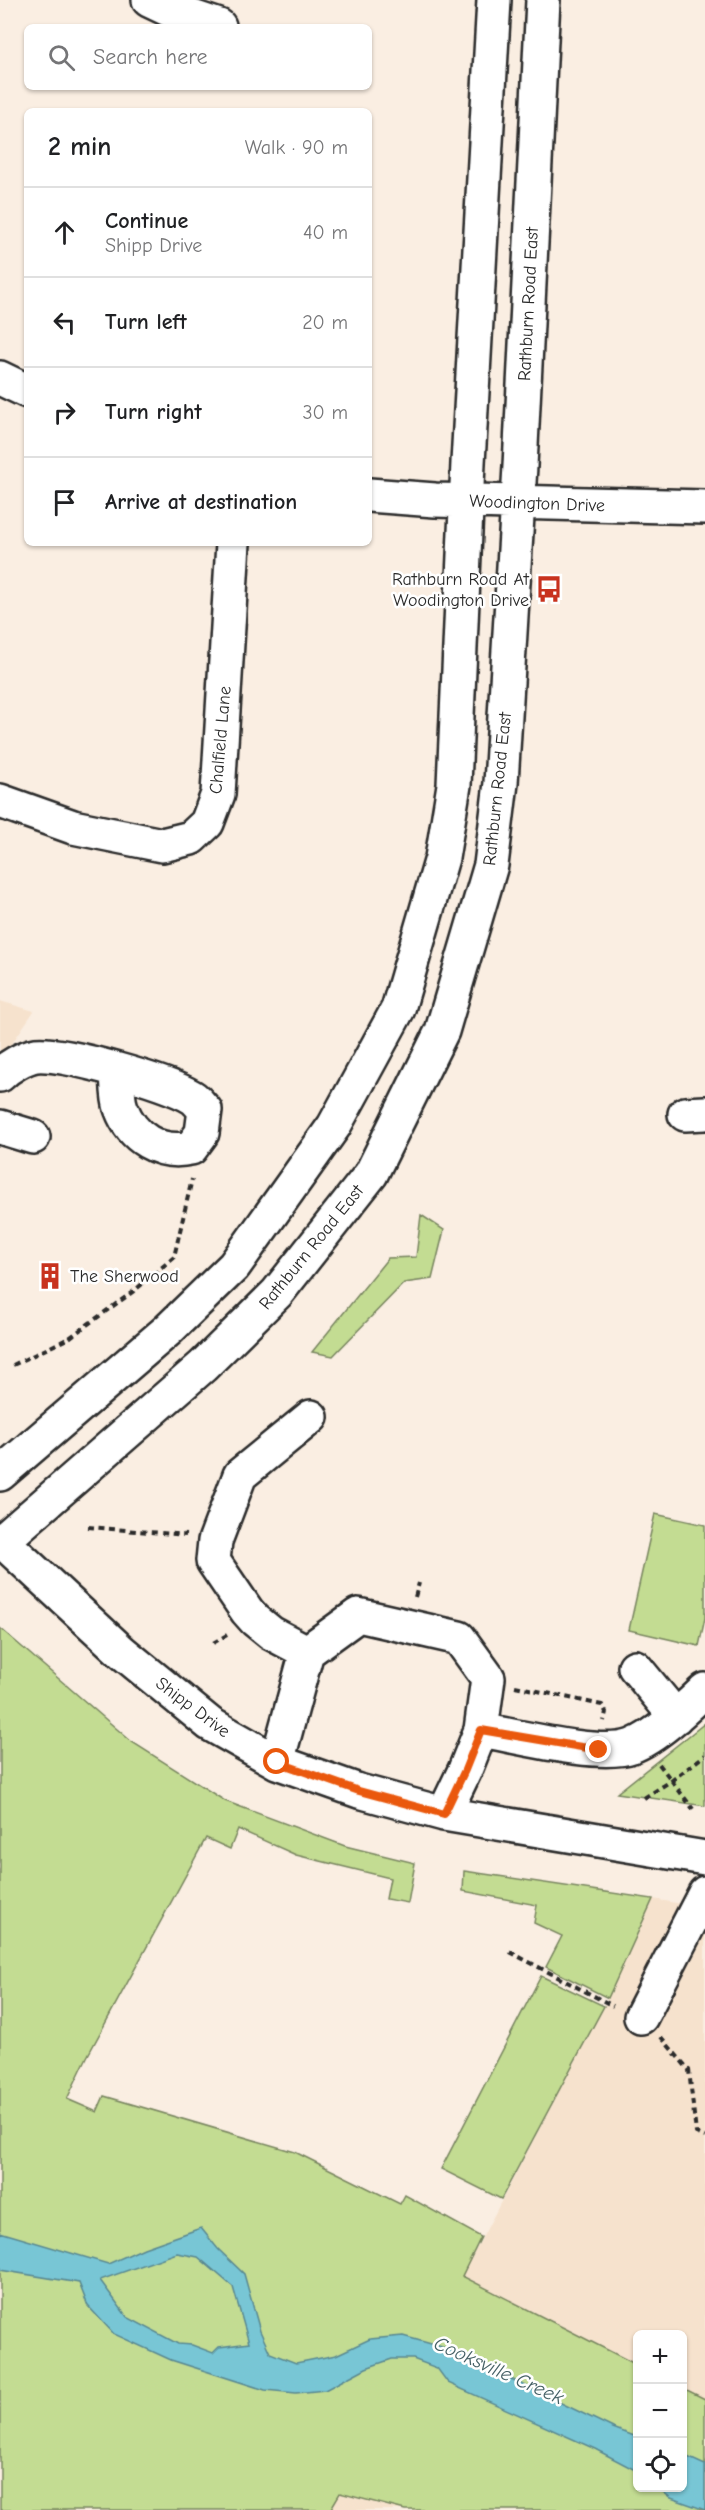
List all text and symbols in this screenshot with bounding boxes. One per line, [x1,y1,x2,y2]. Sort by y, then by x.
search box [24,24,372,90]
icon: search [45,41,78,74]
text: Search here [93,44,208,70]
text: 2 min [48,132,111,162]
text: Walk · 90 m [245,136,348,159]
text: Continue [105,208,188,234]
icon: ahead [48,216,81,249]
text: 40 m [303,221,348,244]
street label: Rathburn Road East [514,226,543,382]
text: Shipp Drive [105,234,202,257]
icon: left [48,306,81,339]
text: Turn left [105,309,187,335]
text: 20 m [302,311,348,334]
icon: right [48,396,81,429]
text: Turn right [105,399,202,425]
text: 30 m [302,401,348,424]
icon: arrive [48,486,81,519]
text: Arrive at destination [105,489,297,515]
street label: Woodington Drive [469,491,605,516]
place label: Rathburn Road At Woodington Drive [392,569,530,611]
bus stop icon: Rathburn Road At Woodington Drive [534,574,564,604]
street label: Chalfield Lane [205,685,236,795]
street label: Rathburn Road East [479,710,516,867]
street label: Rathburn Road East [255,1180,369,1314]
building icon: The Sherwood [35,1261,65,1291]
place label: The Sherwood [70,1266,179,1287]
street label: Shipp Drive [151,1673,234,1742]
route end [585,1736,611,1762]
route start [263,1748,289,1774]
map controls [633,2330,687,2492]
button: + [633,2330,687,2384]
water label: Cooksville Creek [430,2332,567,2409]
button: − [633,2384,687,2438]
button: locate [633,2438,687,2492]

